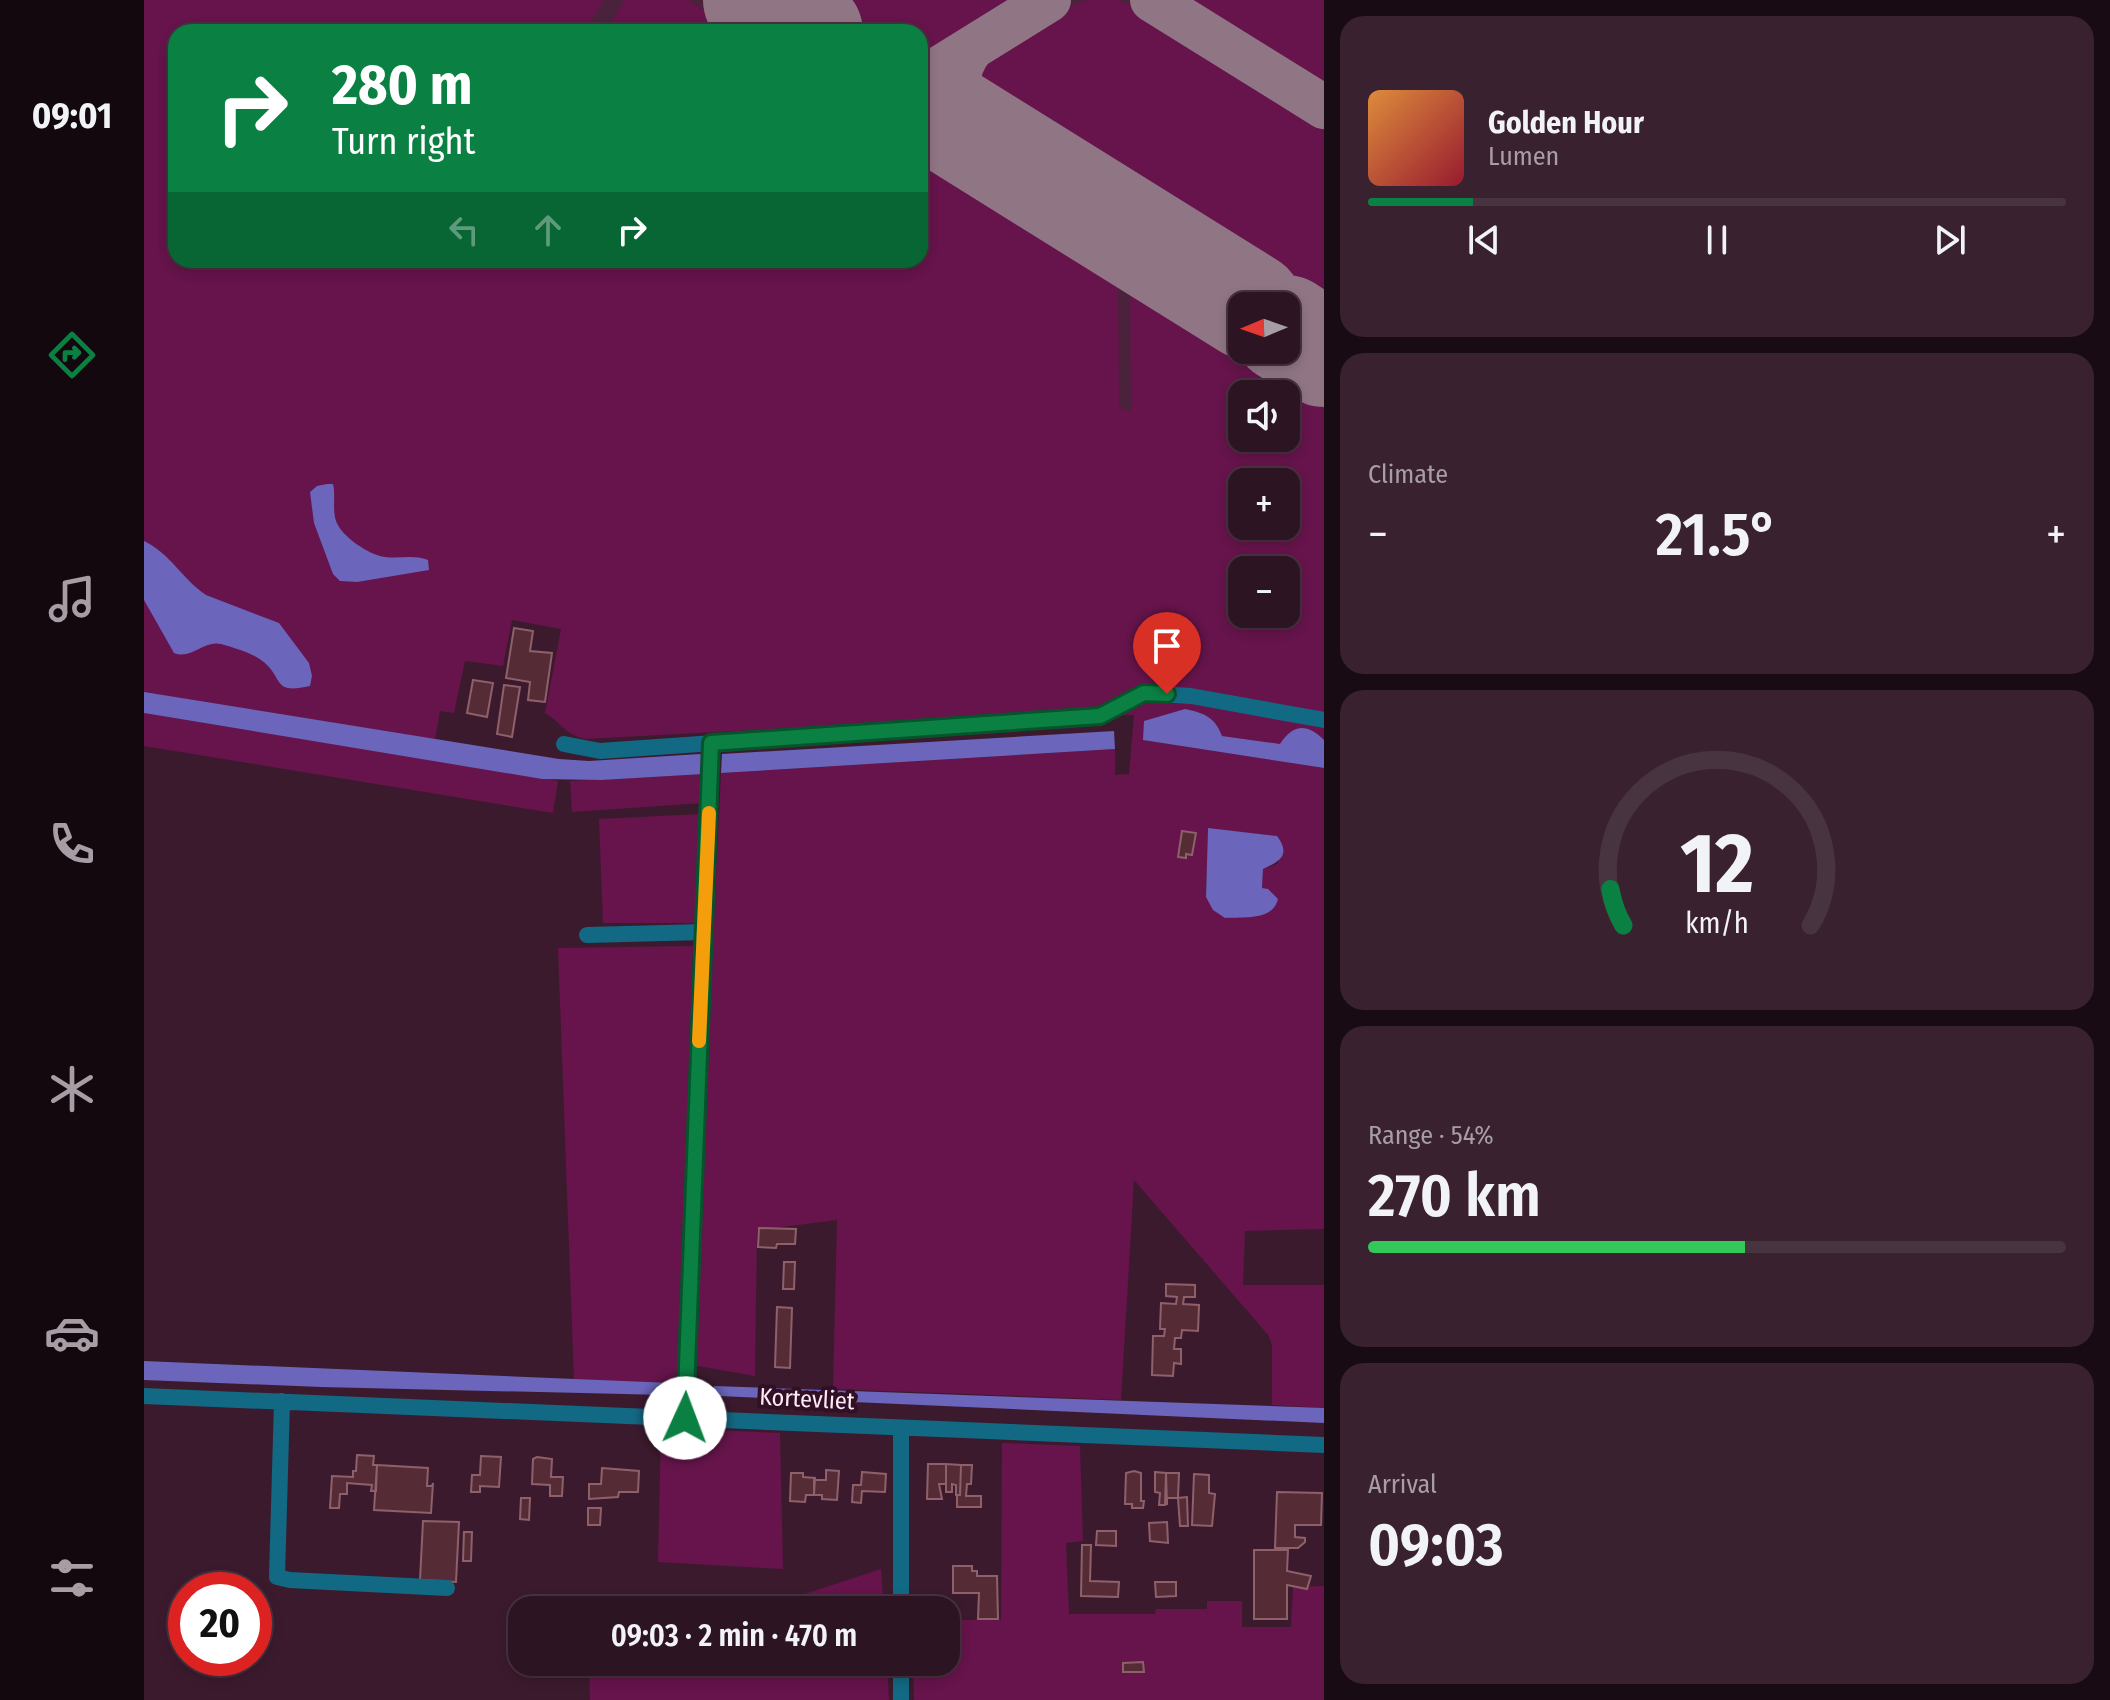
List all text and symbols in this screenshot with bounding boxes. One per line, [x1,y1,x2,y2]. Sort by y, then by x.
text: 280 m [332,52,472,119]
icon: right [200,56,304,160]
text: 09:01 [32,94,112,138]
text: Golden Hour [1488,105,1644,141]
text: Turn right [332,120,475,164]
text: Lumen [1488,141,1559,172]
icon: left [442,208,486,252]
icon: ahead [526,208,570,252]
icon: right [610,208,654,252]
icon: previous [1462,218,1506,262]
icon: pause [1695,218,1739,262]
icon: next [1928,218,1972,262]
north arrow [1228,292,1300,364]
map controls [1228,292,1300,628]
icon: directions [44,327,100,383]
button: sound [1228,380,1300,452]
text: Climate [1368,459,1448,490]
button: + [1228,468,1300,540]
text: 21.5° [1656,499,1778,571]
text: − [1368,508,1388,561]
text: + [2046,508,2066,561]
button: − [1228,556,1300,628]
icon: music [44,571,100,627]
pin [1133,612,1201,694]
icon: arrive [1145,624,1189,668]
text: 12 [1680,814,1754,914]
icon: phone [44,816,100,872]
text: km/h [1685,906,1749,941]
icon: climate [44,1061,100,1117]
text: Range · 54% [1368,1120,1494,1151]
text: 270 km [1368,1160,1541,1232]
icon: car [44,1305,100,1361]
position arrow [643,1376,727,1460]
street label: Kortevliet [759,1383,855,1415]
text: Arrival [1368,1469,1437,1500]
text: 09:03 [1368,1509,1504,1581]
icon: filters [44,1550,100,1606]
speed limit sign: 20 [168,1572,272,1676]
text: 09:03 · 2 min · 470 m [611,1618,857,1654]

